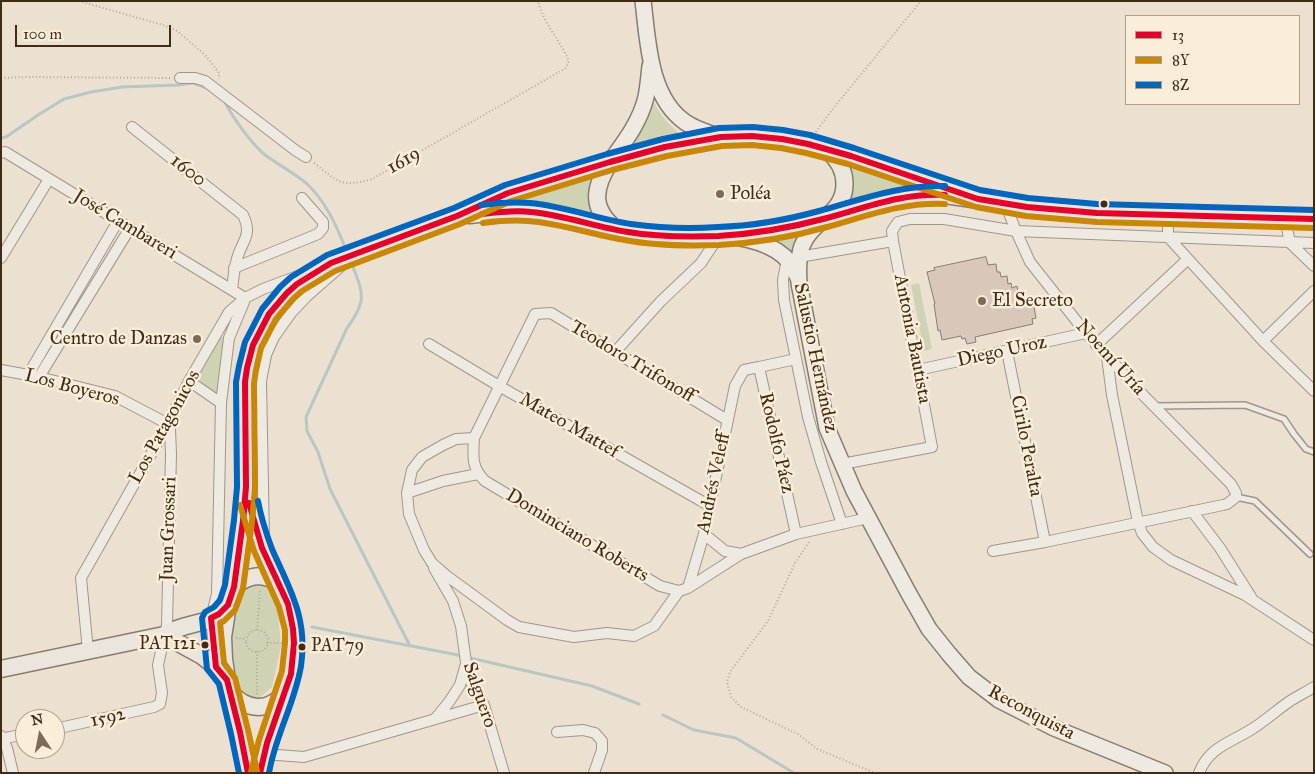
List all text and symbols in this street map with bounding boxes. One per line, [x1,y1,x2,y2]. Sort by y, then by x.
scale bar [18,15,174,47]
legend [1125,15,1300,105]
text: 100 m [23,25,62,43]
text: 13 [1172,26,1184,44]
text: 8Y [1172,51,1190,69]
text: 8Z [1172,76,1189,94]
street label: 1619 [383,142,425,180]
street label: 1600 [165,150,211,192]
place label: Poléa [730,183,771,205]
street label: José Cambareri [69,185,181,265]
marker: Poléa [714,188,726,200]
unlabelled marker [1099,199,1109,209]
street label: Antonia Bautista [888,272,936,406]
street label: Salustio Hernández [788,281,842,435]
place label: El Secreto [992,290,1073,312]
marker: El Secreto [976,295,988,307]
street label: Teodoro Trifonoff [566,316,698,408]
street label: Noemí Uría [1070,316,1150,400]
place label: Centro de Danzas [50,328,187,350]
street label: Diego Uroz [955,331,1049,373]
marker: Centro de Danzas [191,333,203,345]
street label: Los Boyeros [22,364,122,412]
street label: Los Patagonicos [124,366,206,488]
street label: Mateo Mattef [515,388,623,464]
street label: Rodolfo Páez [753,390,799,496]
street label: Cirilo Peralta [1005,393,1047,499]
street label: Andrés Veleff [692,430,736,536]
street label: Juan Grossari [156,476,182,582]
street label: Dominciano Roberts [502,484,652,588]
place label: PAT121 [139,634,196,656]
place label: PAT79 [311,636,364,658]
marker: PAT121 [200,640,210,650]
marker: PAT79 [297,642,307,652]
street label: Salguero [457,659,501,731]
street label: Reconquista [984,681,1078,745]
street label: 1592 [88,703,128,733]
north arrow [15,709,65,759]
text: N [30,710,45,729]

